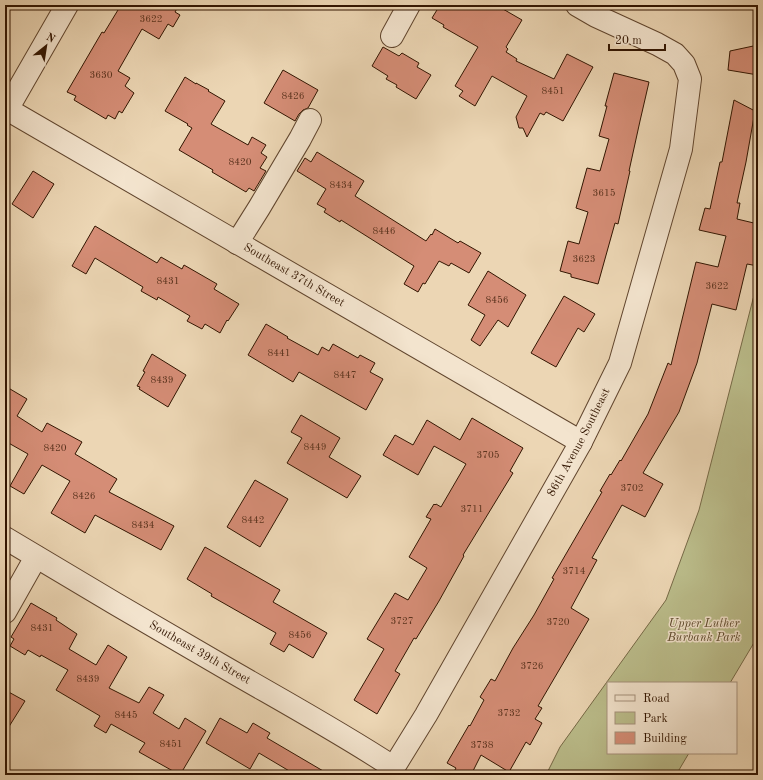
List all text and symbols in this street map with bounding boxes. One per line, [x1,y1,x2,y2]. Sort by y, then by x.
house number: 3622 [139,14,163,24]
north arrow [26,26,66,66]
scale bar [609,26,665,52]
text: N [44,32,57,46]
text: 20 m [615,35,642,47]
house number: 3630 [89,70,113,80]
house number: 8451 [541,86,565,96]
house number: 8426 [281,91,305,101]
house number: 8420 [228,157,252,167]
house number: 8434 [329,180,353,190]
house number: 3615 [592,188,616,198]
house number: 8446 [372,226,396,236]
street label: Southeast 37th Street [241,242,347,310]
house number: 3623 [572,254,596,264]
house number: 8431 [156,276,180,286]
house number: 3622 [705,281,729,291]
house number: 8456 [485,295,509,305]
house number: 8441 [267,348,291,358]
house number: 8447 [333,370,357,380]
house number: 8439 [150,375,174,385]
street label: 86th Avenue Southeast [545,386,613,499]
house number: 8449 [303,442,327,452]
house number: 8420 [43,443,67,453]
house number: 3705 [476,450,500,460]
house number: 3702 [620,483,644,493]
house number: 8426 [72,491,96,501]
house number: 3711 [460,504,484,514]
house number: 8442 [241,515,265,525]
house number: 8434 [131,520,155,530]
house number: 3714 [562,566,586,576]
house number: 3727 [390,616,414,626]
house number: 3720 [546,617,570,627]
park label: Upper Luther Burbank Park [666,618,741,644]
street label: Southeast 39th Street [147,619,252,687]
house number: 8431 [30,623,54,633]
house number: 8456 [288,630,312,640]
house number: 3726 [520,661,544,671]
house number: 8439 [76,674,100,684]
legend [607,682,737,754]
text: Road [643,693,670,705]
house number: 3732 [497,708,521,718]
house number: 8445 [114,710,138,720]
text: Park [643,713,668,725]
text: Building [643,733,687,745]
house number: 8451 [159,739,183,749]
house number: 3738 [470,740,494,750]

